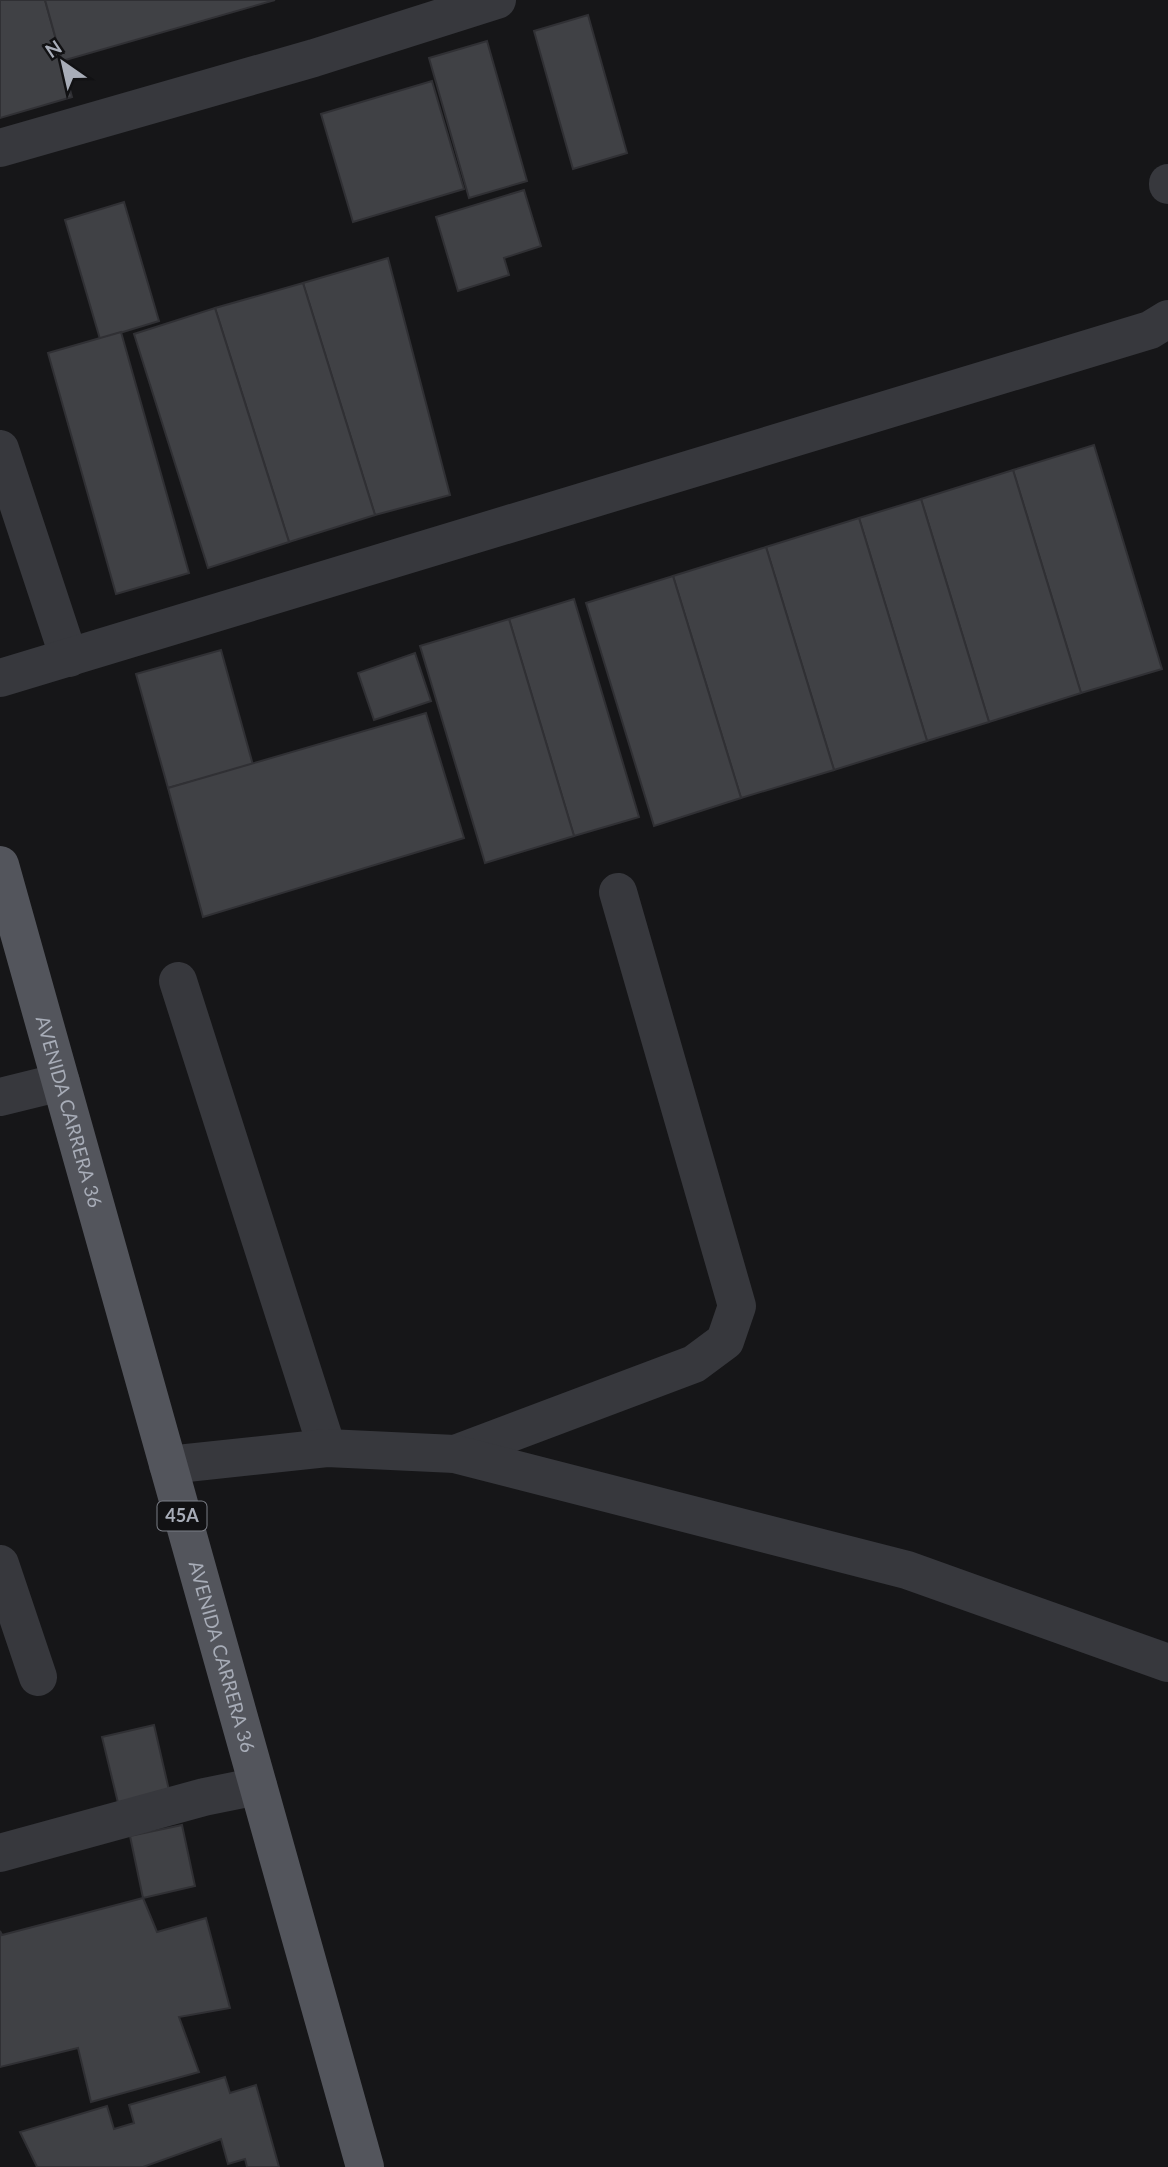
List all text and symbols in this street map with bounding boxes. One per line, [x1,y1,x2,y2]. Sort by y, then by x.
north arrow [28,28,98,98]
text: N [41,35,66,62]
street label: AVENIDA CARRERA 36 [32,1013,107,1210]
road number: 45A [158,1502,206,1531]
street label: AVENIDA CARRERA 36 [185,1558,260,1755]

